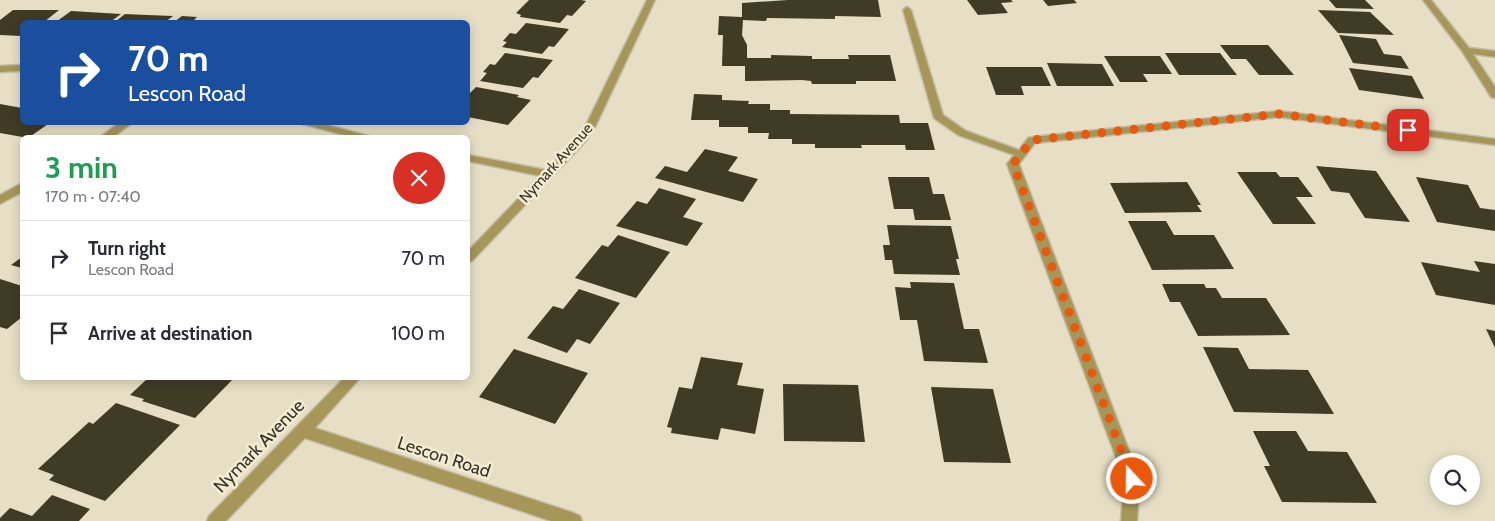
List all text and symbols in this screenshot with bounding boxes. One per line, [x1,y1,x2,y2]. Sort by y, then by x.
text: 70 m [128,37,209,80]
icon: right [45,40,110,105]
text: Lescon Road [128,80,246,107]
pin [1387,109,1429,151]
icon: arrive [1394,116,1422,144]
street label: Nymark Avenue [516,119,597,206]
text: 3 min [45,149,118,186]
button: close [393,152,445,204]
text: 170 m · 07:40 [45,187,141,206]
text: Turn right [88,237,166,260]
icon: right [45,244,73,272]
text: 70 m [401,247,445,270]
text: Lescon Road [88,260,174,279]
icon: arrive [45,319,73,347]
text: Arrive at destination [88,322,252,345]
text: 100 m [391,322,445,345]
street label: Nymark Avenue [209,395,309,497]
street label: Lescon Road [395,432,493,482]
position arrow [1105,452,1157,504]
map controls [1430,455,1480,505]
button: search [1430,455,1480,505]

